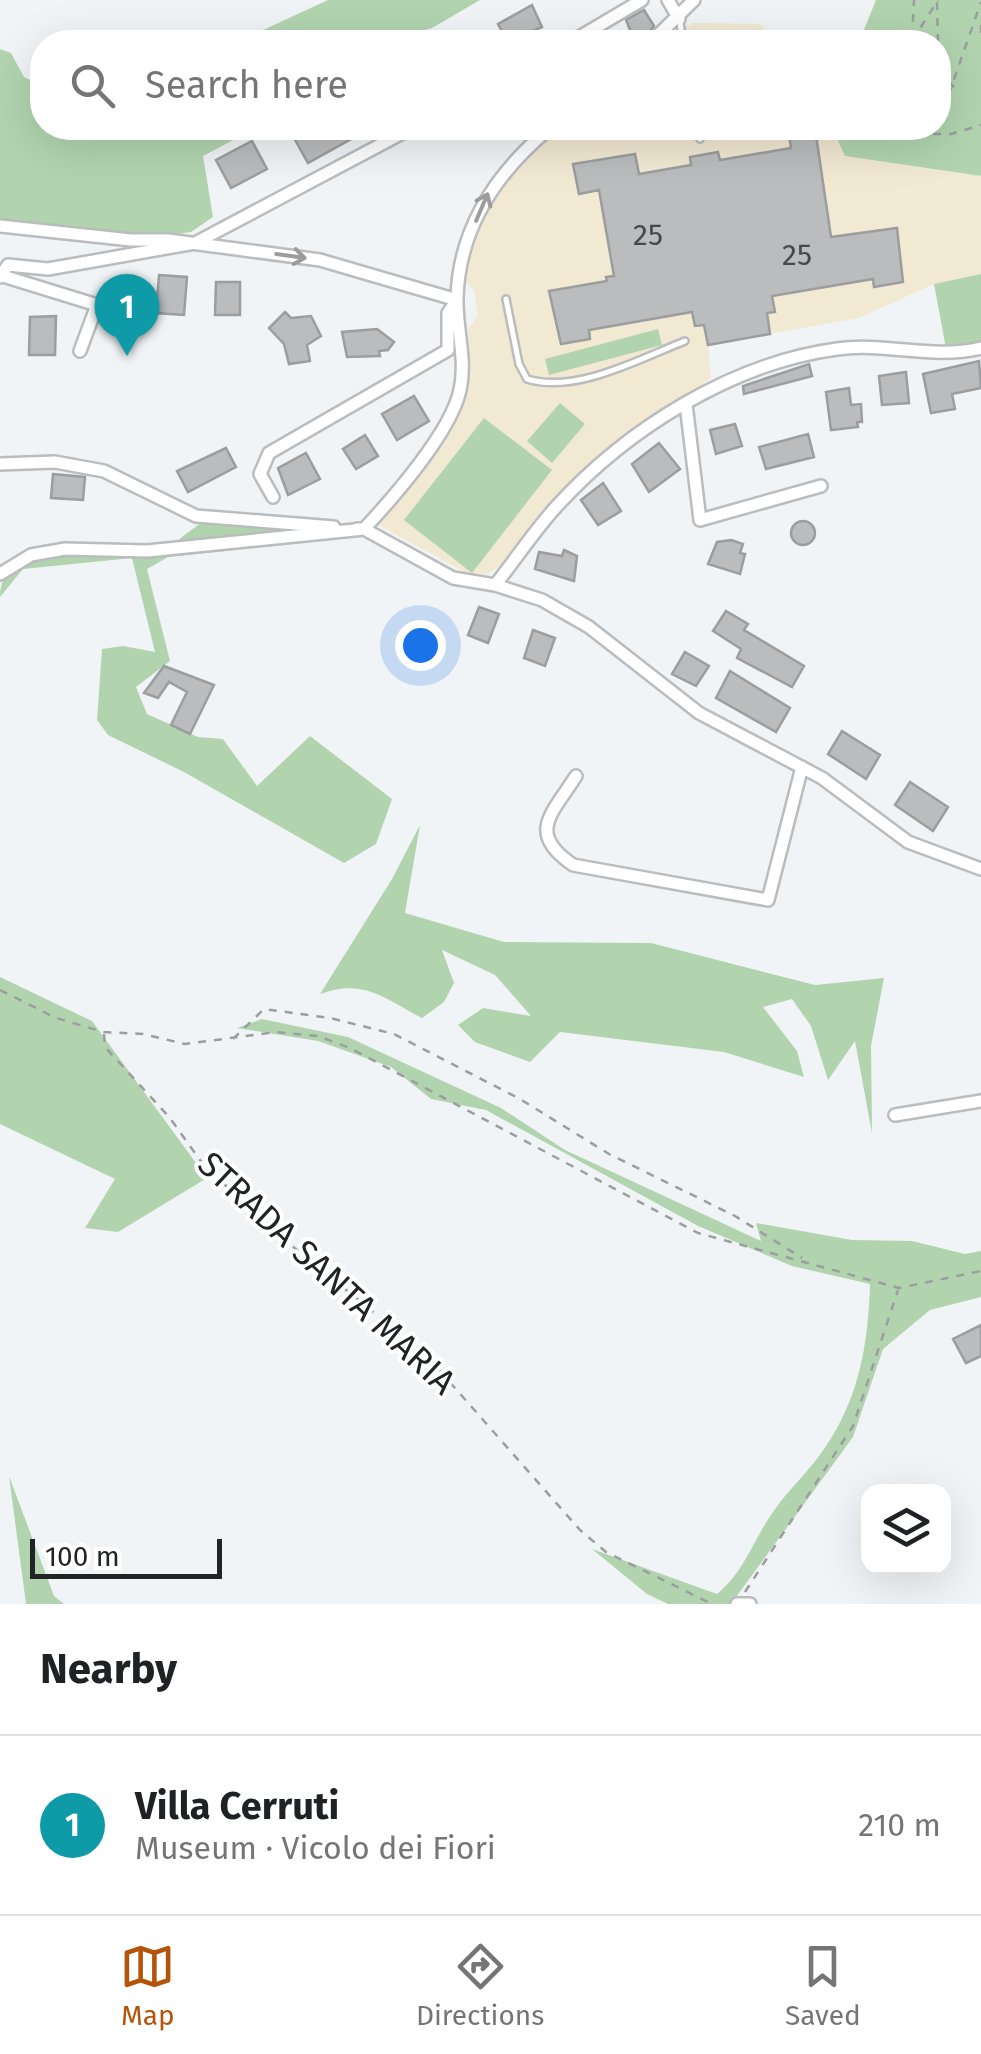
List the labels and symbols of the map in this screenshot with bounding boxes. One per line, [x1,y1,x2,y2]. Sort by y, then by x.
one-way arrow [474,192,492,223]
house number: 25 [633,217,663,253]
house number: 25 [782,237,812,273]
one-way arrow [275,247,307,266]
pin: 1 [94,274,160,356]
your location [395,620,446,671]
street label: STRADA SANTA MARIA [190,1143,464,1403]
scale bar [30,1534,222,1578]

